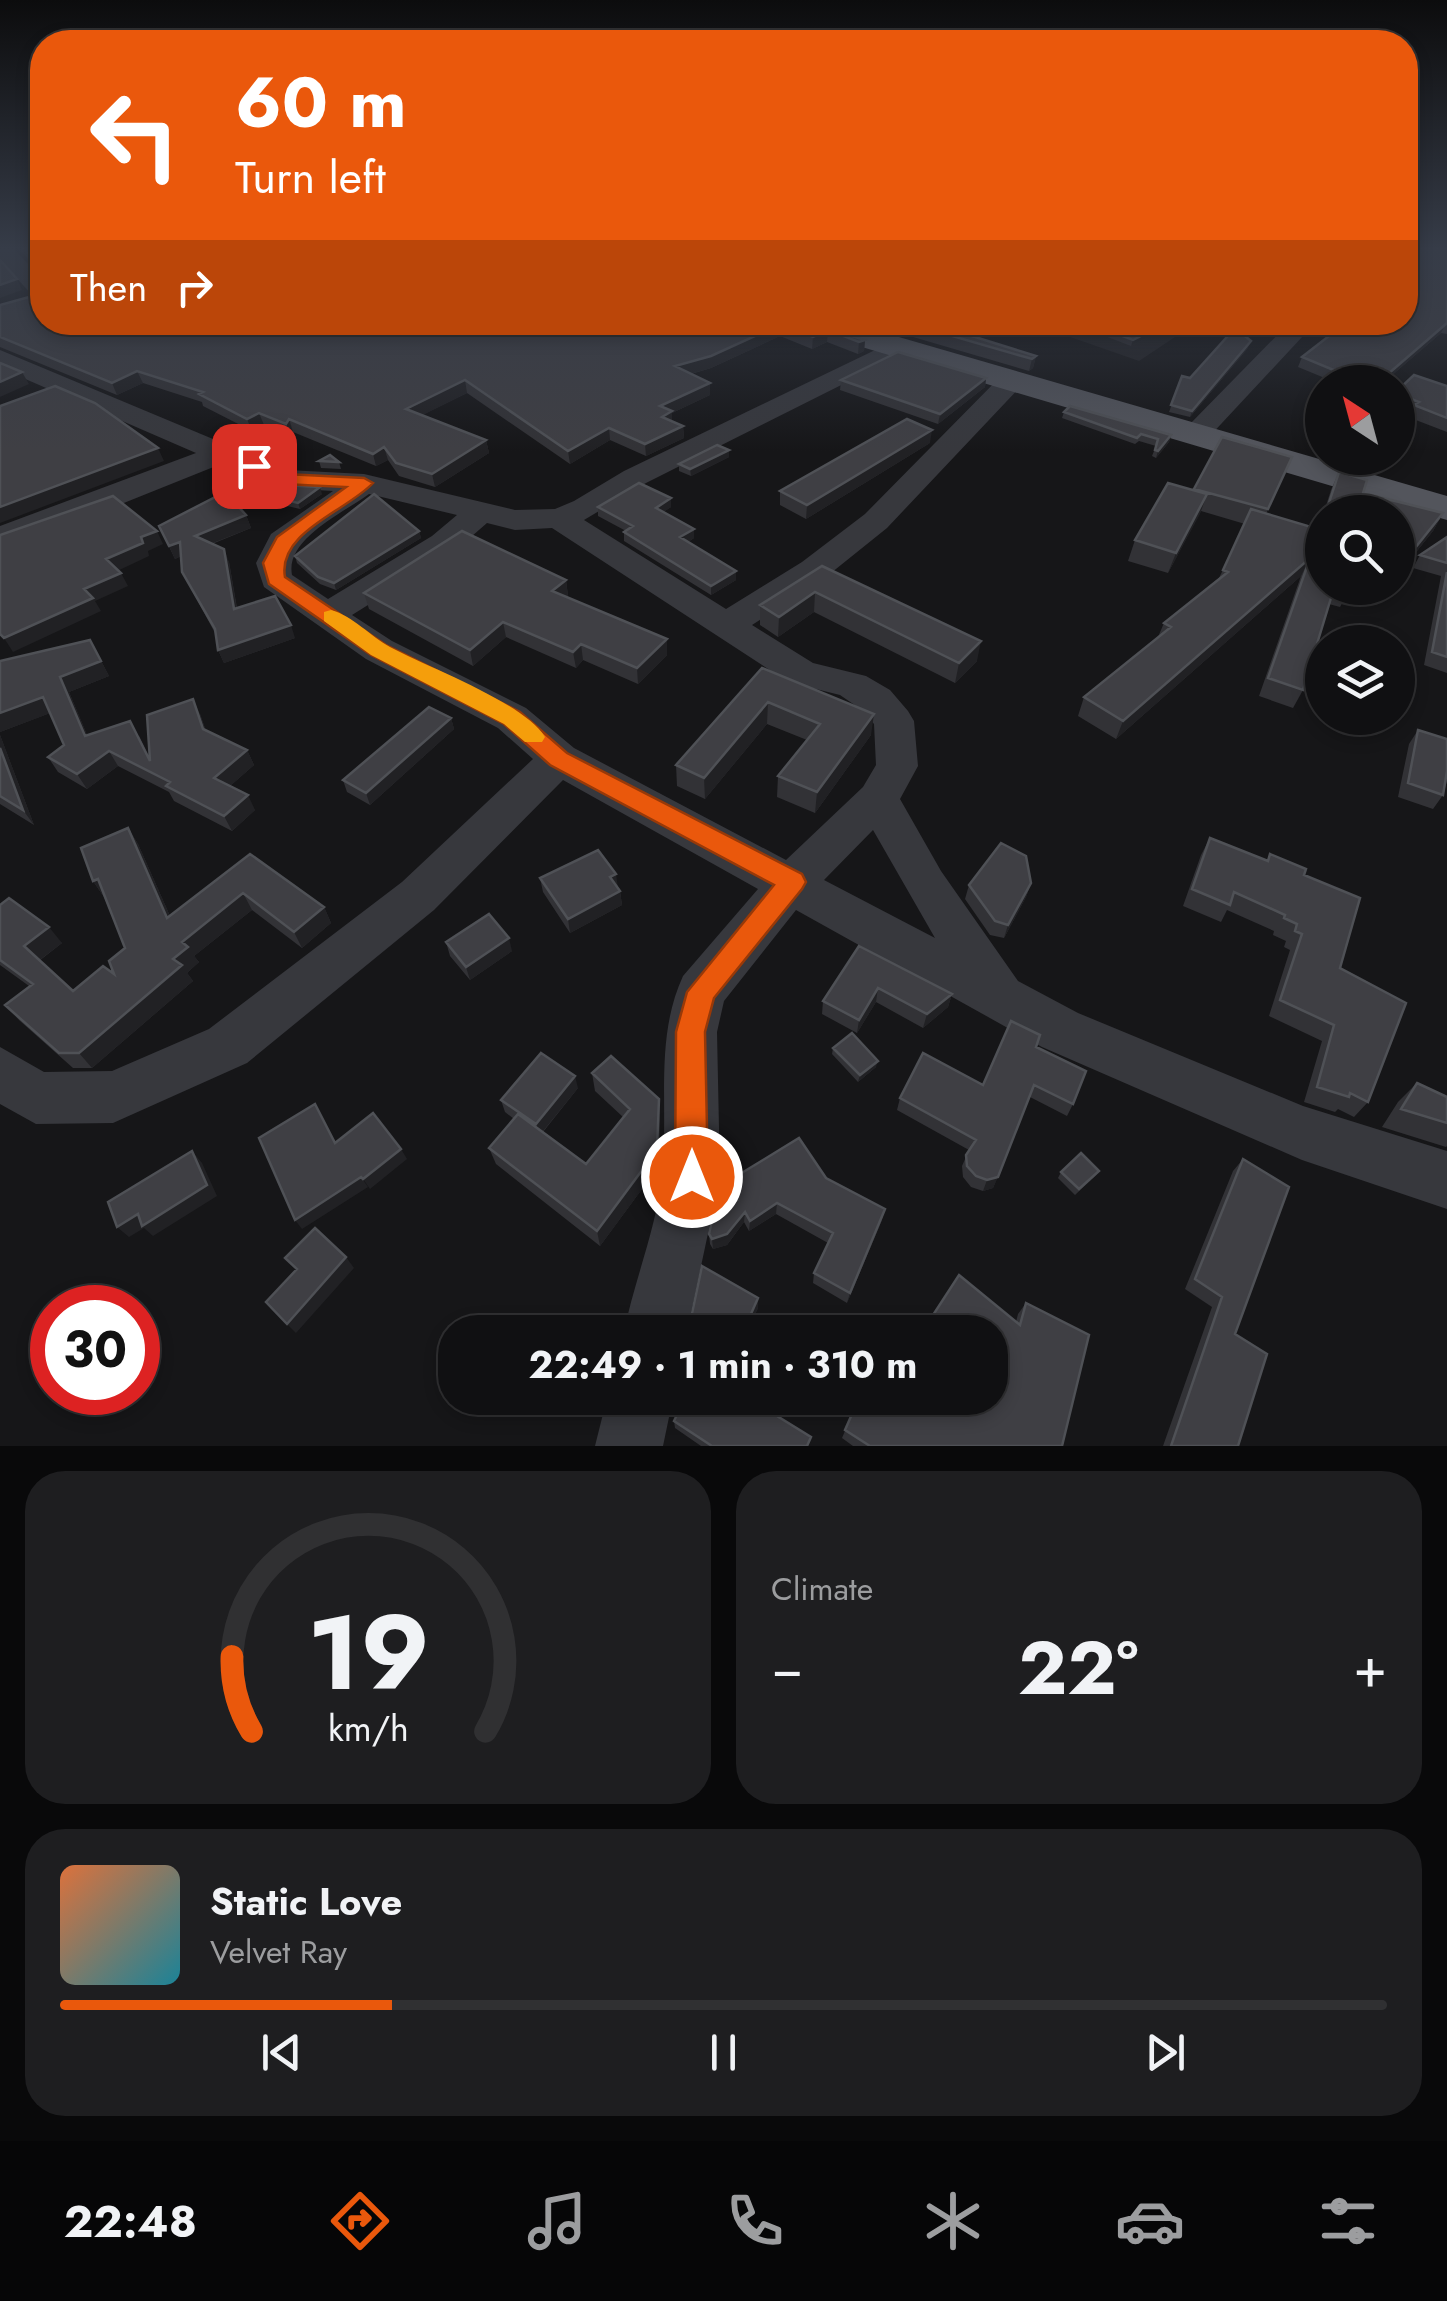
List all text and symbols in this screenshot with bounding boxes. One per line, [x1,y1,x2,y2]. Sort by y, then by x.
text: 60 m [235,52,407,153]
icon: left [70,70,200,200]
text: Turn left [235,145,386,210]
text: Then [70,260,147,315]
icon: right [167,260,222,315]
north arrow [1305,365,1415,475]
map controls [1305,365,1415,735]
pin [212,424,297,509]
icon: arrive [227,439,282,494]
button: search [1305,495,1415,605]
button: layers [1305,625,1415,735]
position arrow [640,1125,744,1229]
speed limit sign: 30 [30,1285,160,1415]
text: 22:49 · 1 min · 310 m [528,1337,918,1392]
text: Climate [771,1566,873,1612]
text: 19 [307,1578,429,1728]
text: 22° [1018,1614,1139,1722]
text: − [771,1628,803,1708]
text: + [1353,1628,1387,1708]
text: km/h [328,1703,408,1754]
text: Static Love [210,1874,402,1929]
text: Velvet Ray [210,1929,347,1975]
icon: previous [254,2025,309,2080]
icon: pause [696,2025,751,2080]
icon: next [1138,2025,1193,2080]
icon: directions [325,2186,395,2256]
icon: music [522,2186,592,2256]
icon: phone [720,2186,790,2256]
icon: climate [918,2186,988,2256]
icon: car [1115,2186,1185,2256]
icon: filters [1313,2186,1383,2256]
text: 22:48 [64,2189,197,2254]

